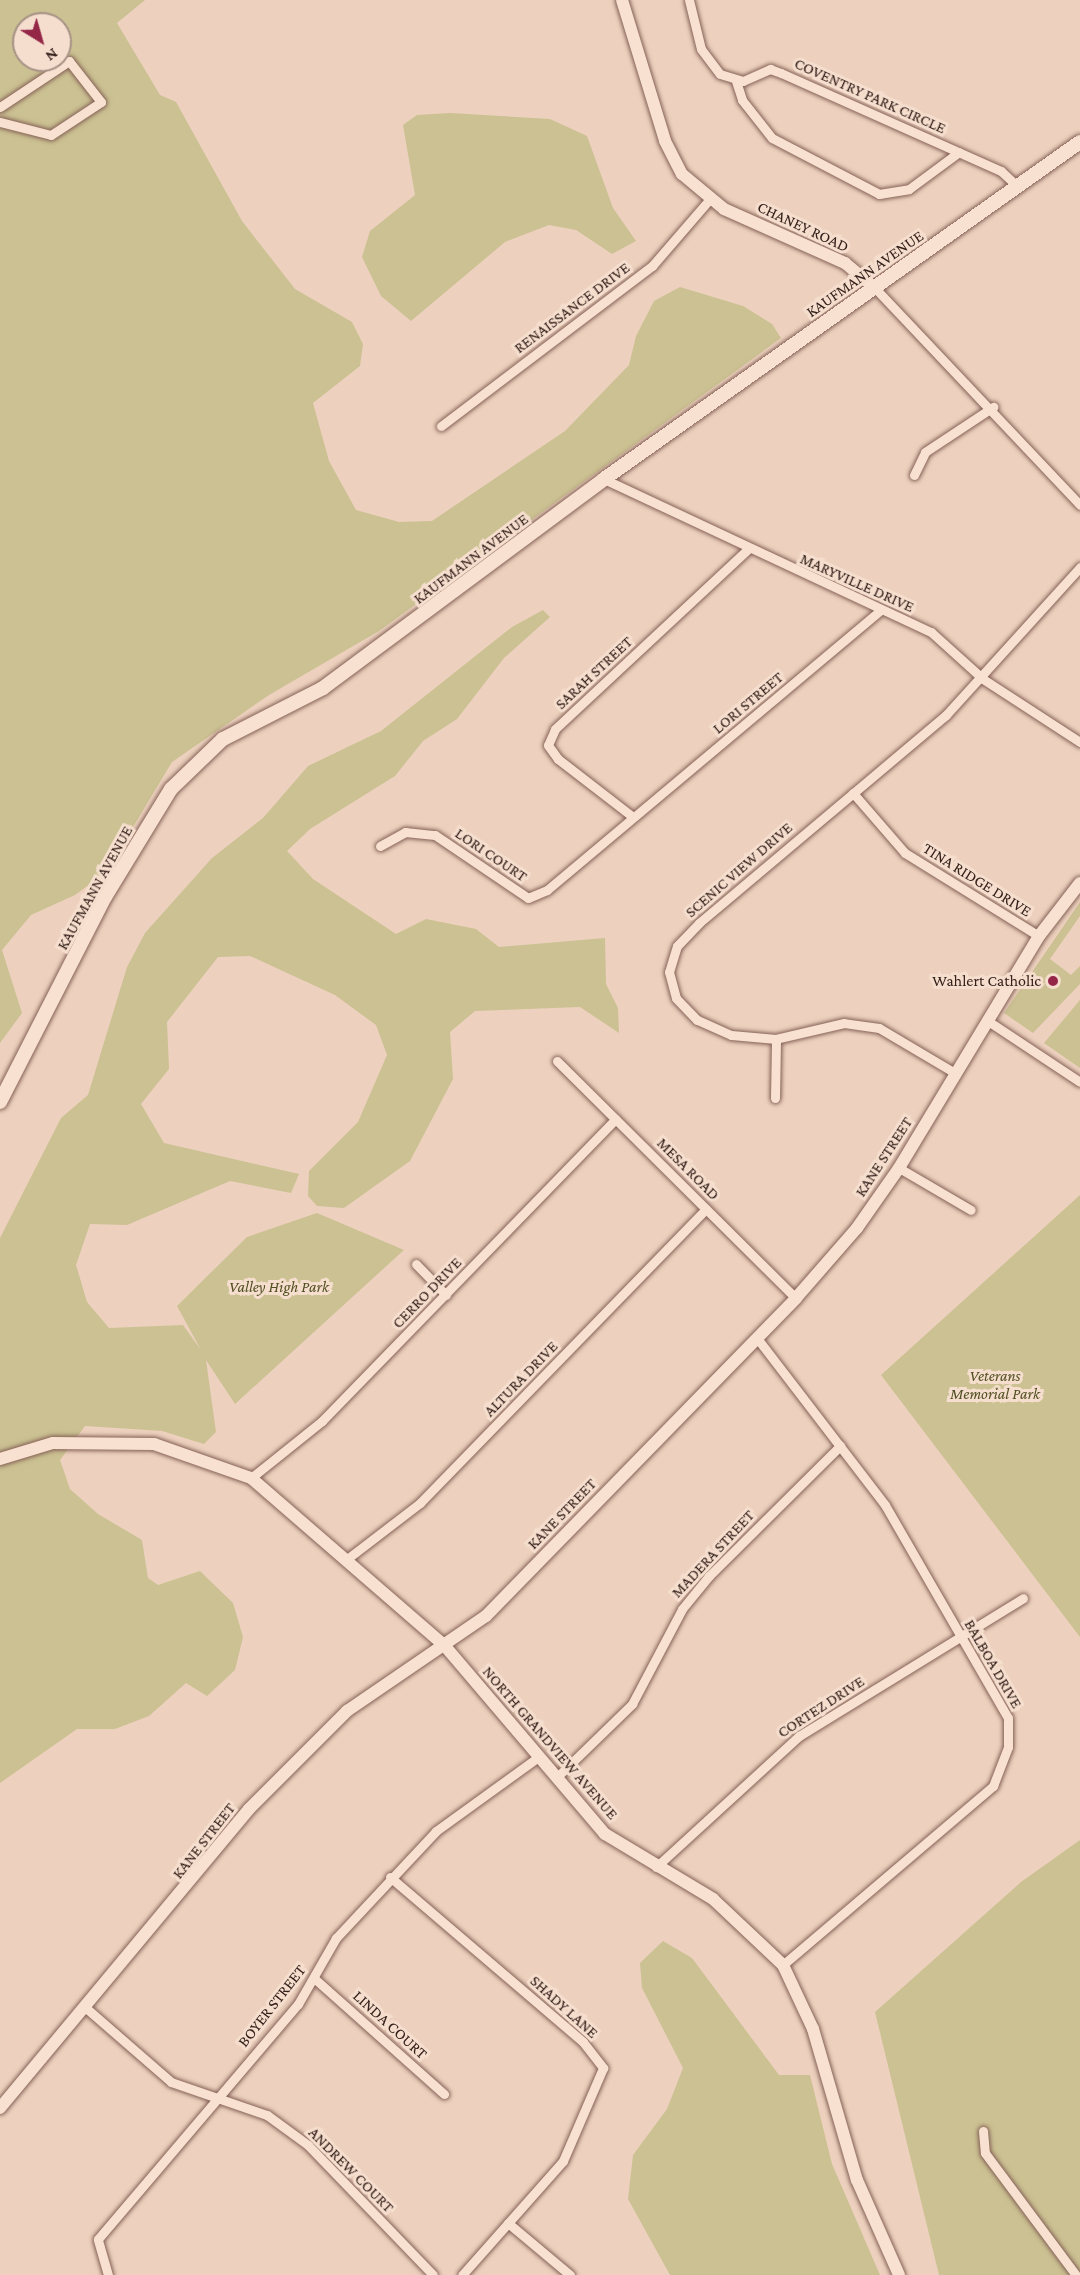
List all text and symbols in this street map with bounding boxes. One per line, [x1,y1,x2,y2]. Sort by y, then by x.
north arrow [12,12,72,72]
text: N [42,45,61,65]
street label: COVENTRY PARK CIRCLE [791,54,949,138]
street label: CHANEY ROAD [754,197,852,257]
street label: KAUFMANN AVENUE [803,226,927,322]
street label: RENAISSANCE DRIVE [510,258,634,358]
street label: KAUFMANN AVENUE [410,510,532,608]
street label: MARYVILLE DRIVE [797,549,917,617]
street label: SARAH STREET [551,632,637,714]
street label: LORI STREET [709,668,787,738]
street label: SCENIC VIEW DRIVE [681,818,797,922]
street label: KAUFMANN AVENUE [53,823,137,953]
street label: LORI COURT [451,824,531,886]
street label: TINA RIDGE DRIVE [919,839,1035,921]
place label: Wahlert Catholic [932,971,1041,991]
marker: Wahlert Catholic [1046,974,1060,988]
street label: KANE STREET [851,1114,917,1200]
street label: MESA ROAD [653,1134,723,1204]
street label: CERRO DRIVE [388,1253,466,1333]
park label: Valley High Park [229,1277,329,1297]
street label: ALTURA DRIVE [480,1337,562,1421]
park label: Veterans Memorial Park [950,1366,1040,1404]
street label: KANE STREET [523,1475,601,1553]
street label: MADERA STREET [667,1506,759,1602]
street label: BALBOA DRIVE [960,1616,1026,1712]
street label: NORTH GRANDVIEW AVENUE [478,1662,622,1824]
street label: CORTEZ DRIVE [774,1672,868,1742]
street label: KANE STREET [168,1799,240,1883]
street label: BOYER STREET [234,1961,310,2051]
street label: SHADY LANE [526,1971,602,2043]
street label: LINDA COURT [349,1987,431,2063]
street label: ANDREW COURT [304,2123,398,2217]

